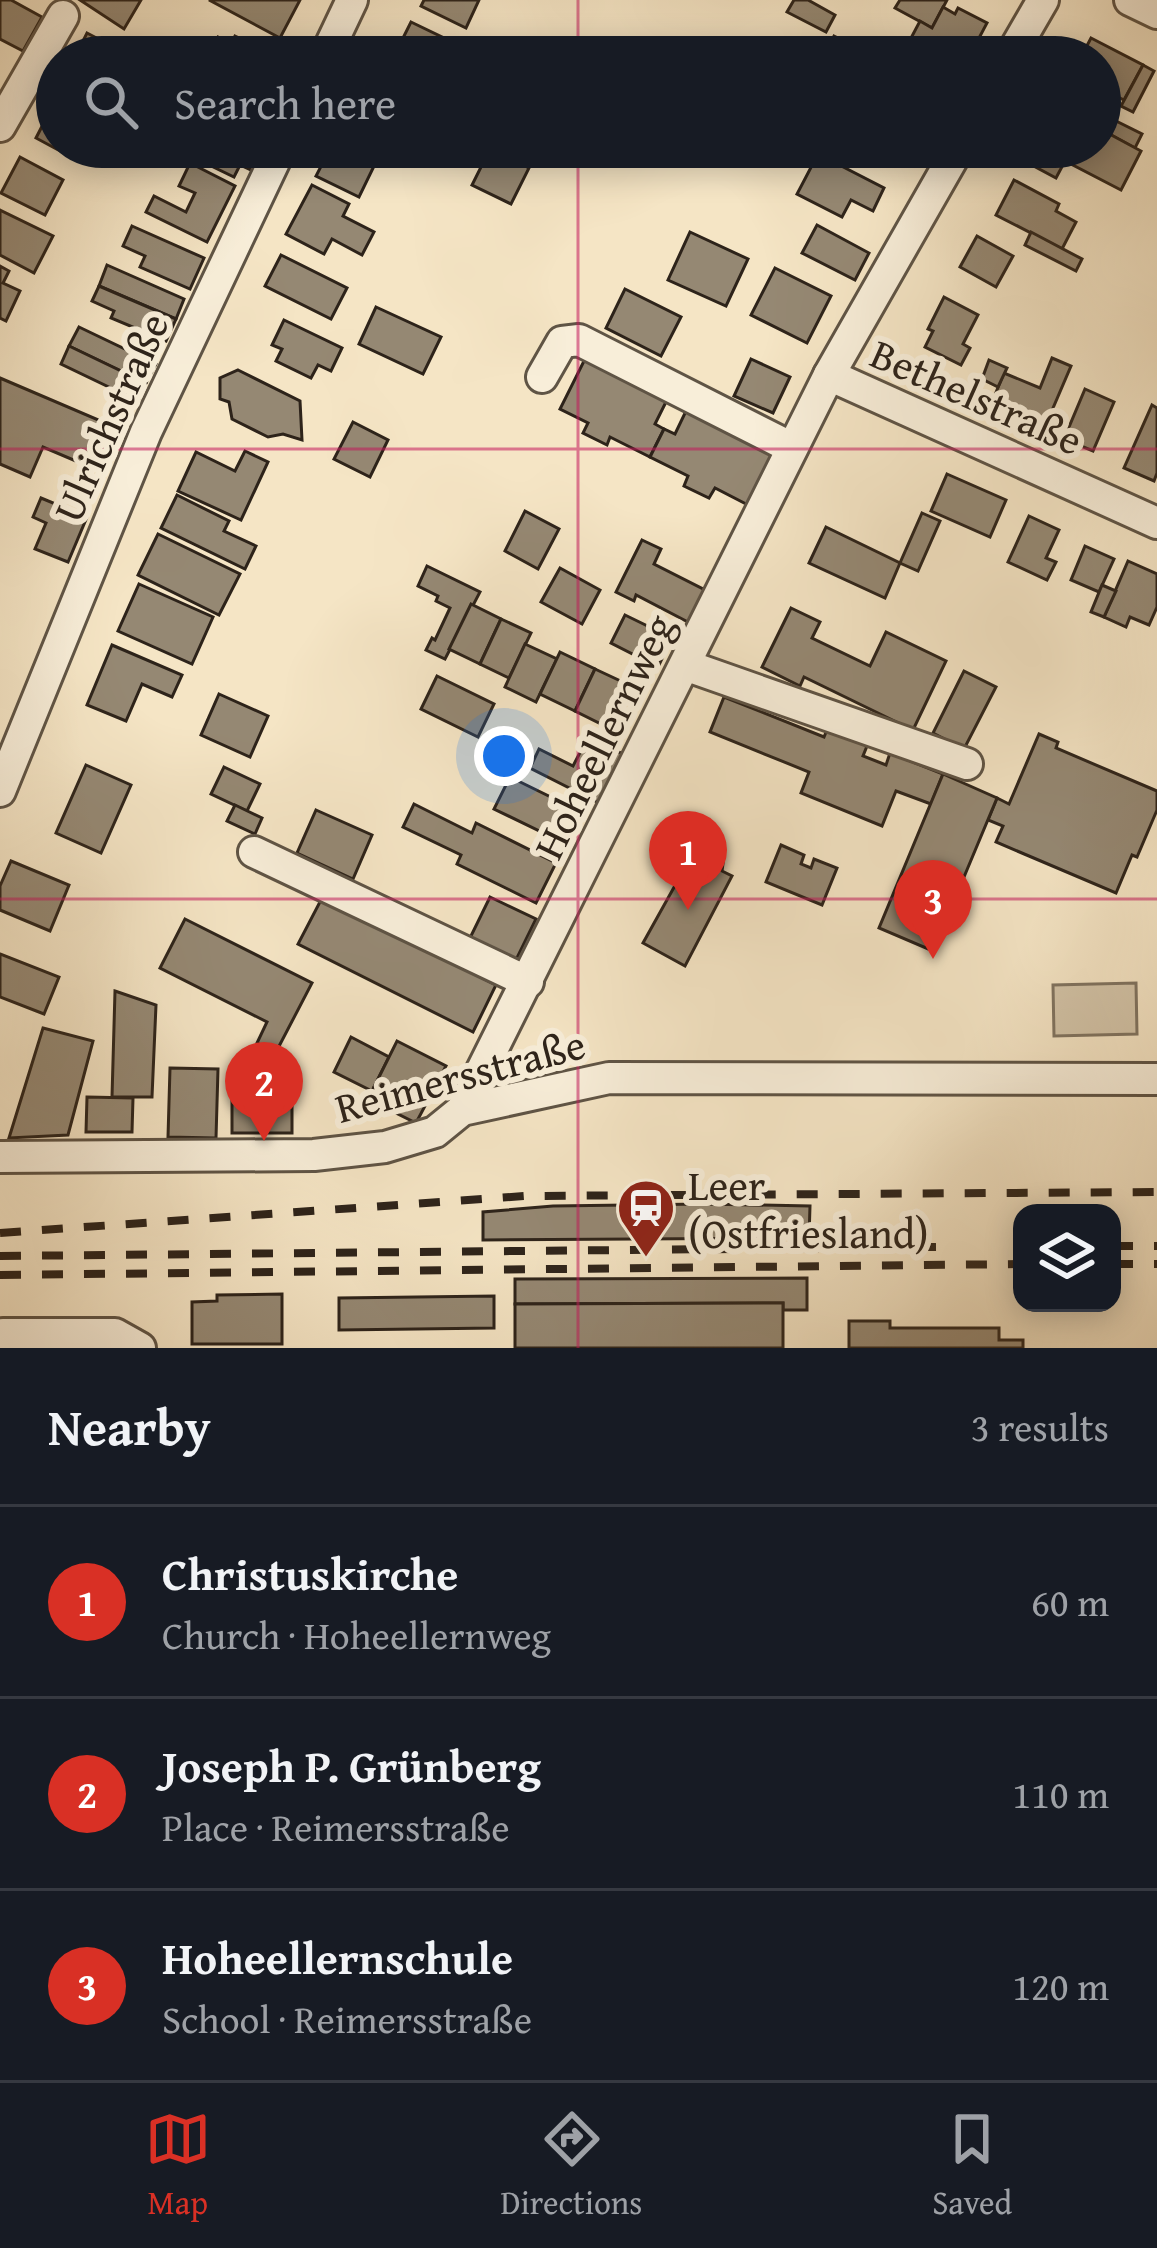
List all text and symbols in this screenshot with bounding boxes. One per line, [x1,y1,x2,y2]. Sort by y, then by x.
search box [36,36,1121,168]
icon: search [78,69,144,135]
text: Search here [174,70,396,135]
street label: Ulrichstraße [37,303,183,531]
street label: Bethelstraße [861,322,1093,470]
street label: Hoheellernweg [517,603,689,869]
your location [474,726,534,786]
pin: 1 [649,811,727,910]
pin: 3 [894,860,972,959]
street label: Reimersstraße [328,1012,592,1138]
pin: 2 [225,1042,303,1141]
place label: Leer (Ostfriesland) [688,1154,929,1263]
station icon: Leer (Ostfriesland) [615,1177,677,1259]
map controls [1013,1204,1121,1312]
button: layers [1013,1204,1121,1312]
text: Nearby [48,1389,211,1464]
text: 3 results [971,1398,1109,1455]
text: Christuskirche [162,1541,458,1606]
text: 1 [77,1573,97,1630]
text: 60 m [1031,1573,1109,1630]
text: Church · Hoheellernweg [162,1606,551,1663]
text: Joseph P. Grünberg [162,1733,541,1798]
text: 2 [77,1765,97,1822]
text: 110 m [1012,1765,1109,1822]
text: Place · Reimersstraße [162,1798,510,1855]
text: Hoheellernschule [162,1925,513,1990]
text: 3 [77,1957,97,2014]
text: 120 m [1012,1957,1109,2014]
text: School · Reimersstraße [162,1990,532,2047]
tab: Map [145,2106,211,2226]
tab: Directions [501,2106,642,2226]
tab: Saved [932,2106,1012,2226]

